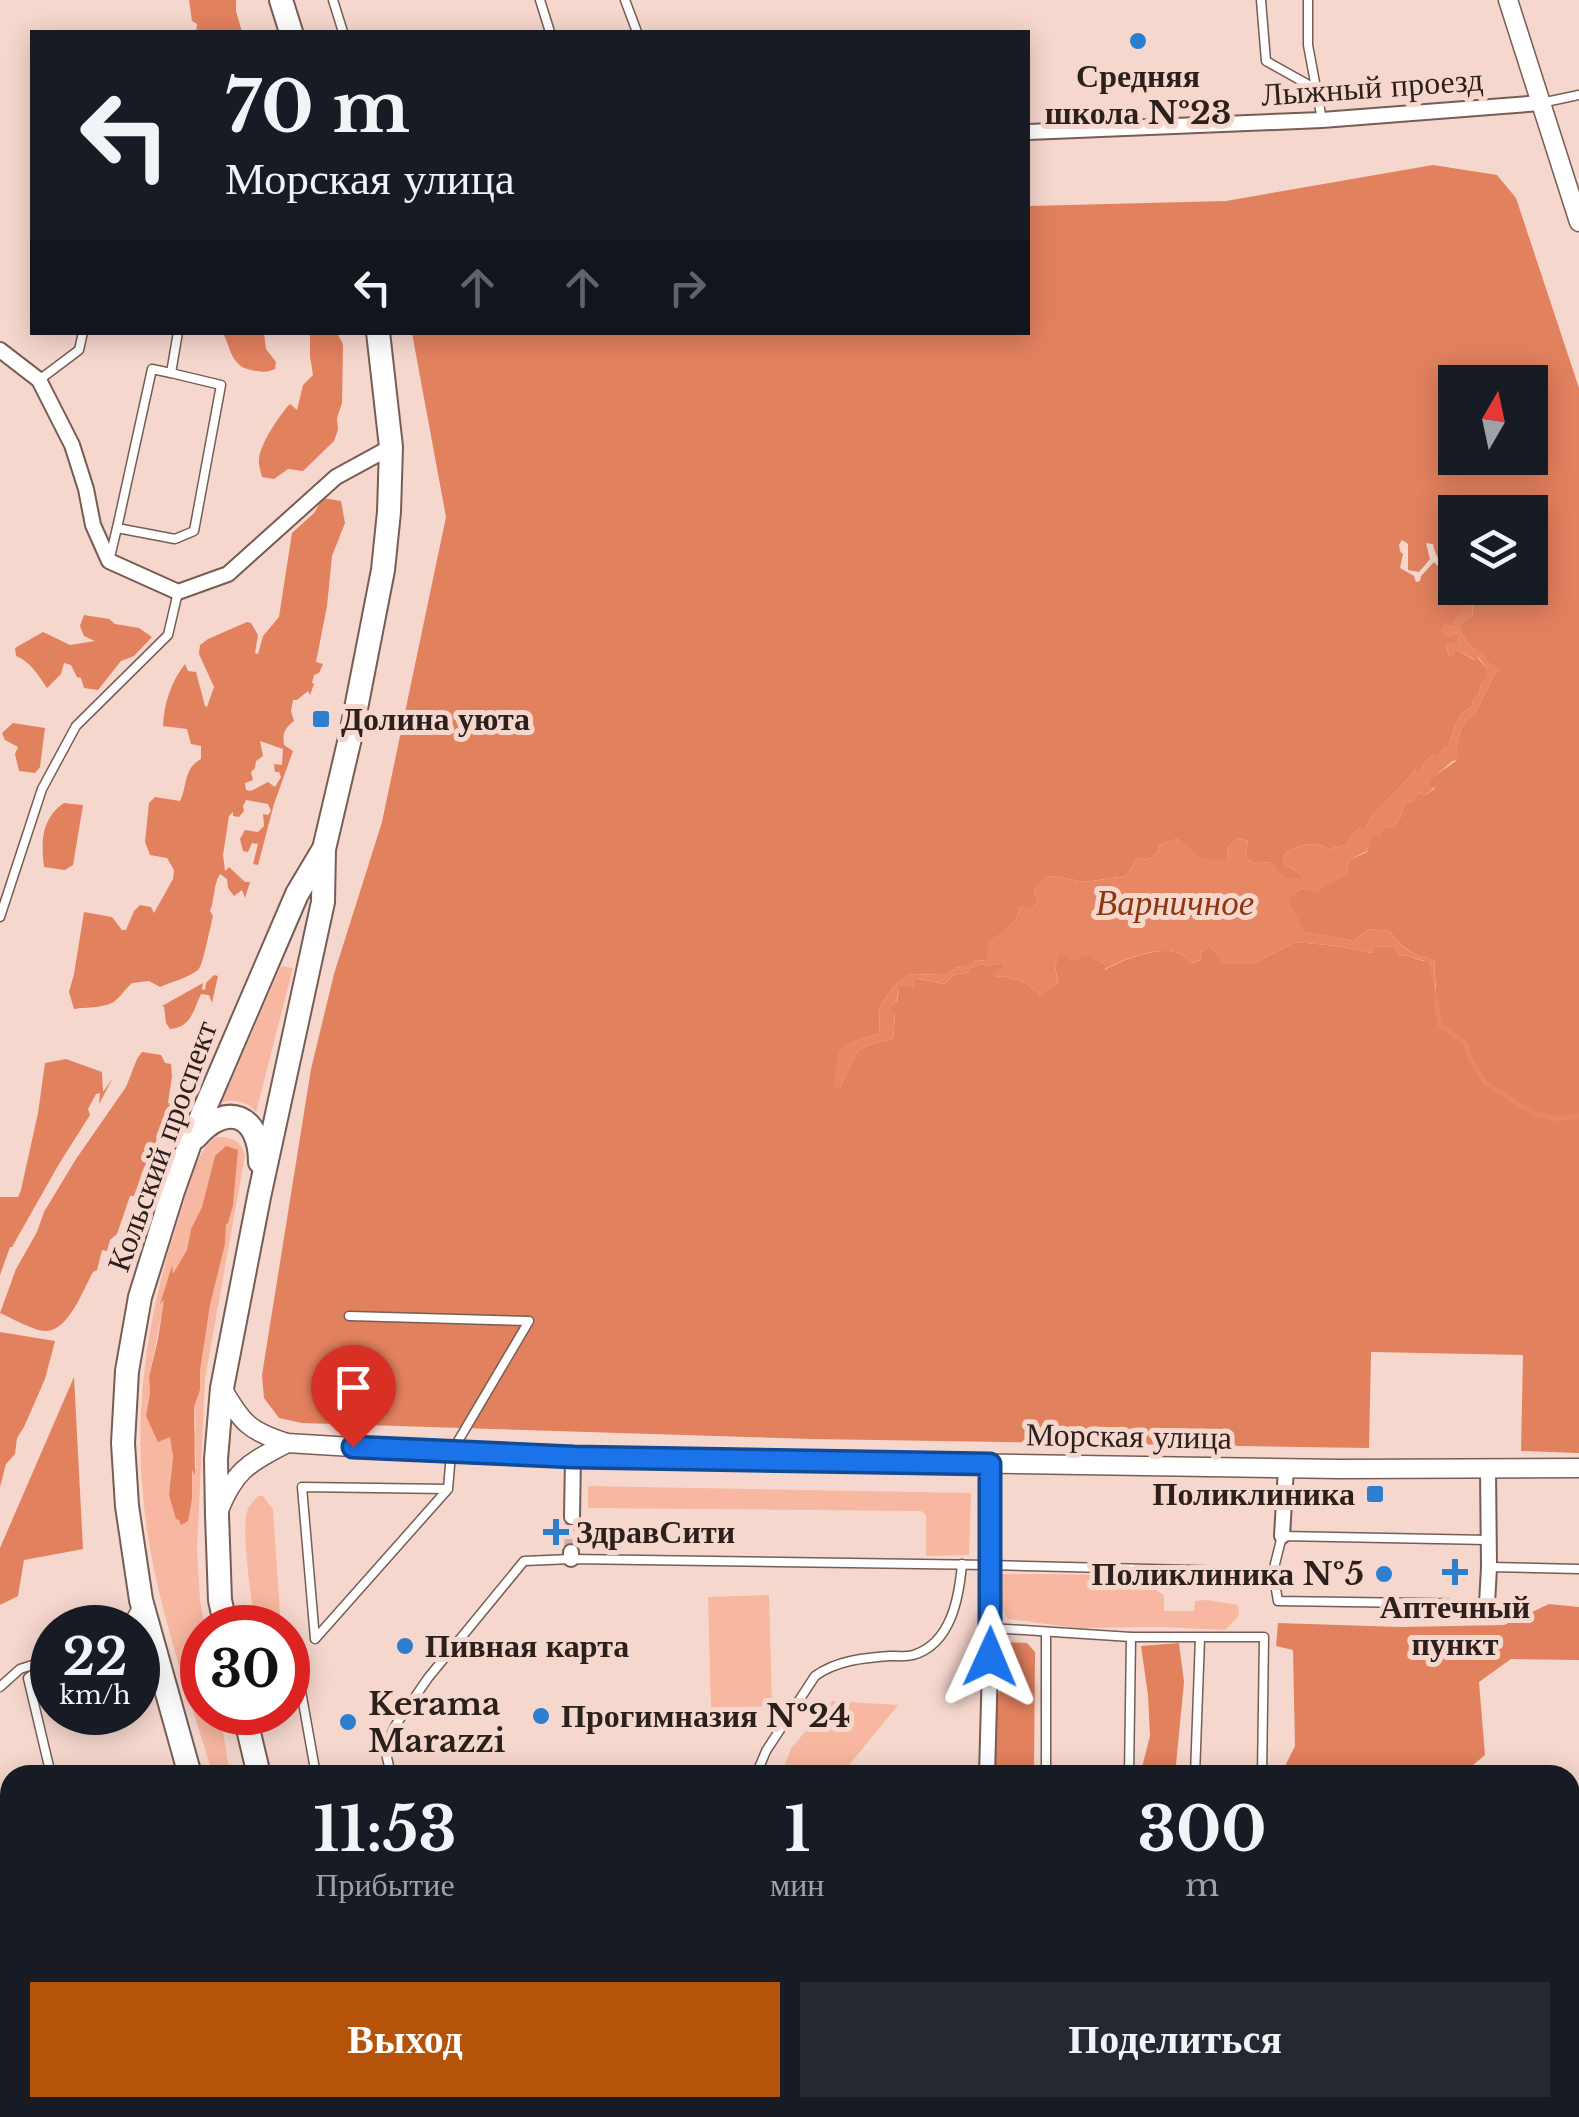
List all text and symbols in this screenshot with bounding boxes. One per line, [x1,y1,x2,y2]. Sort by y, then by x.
marker: Средняя школа №23 [1127,30,1149,52]
place label: Средняя школа №23 [1045,56,1231,133]
street label: Лыжный проезд [1260,59,1484,115]
text: 70 m [225,64,410,151]
icon: left [60,70,190,200]
text: Морская улица [225,150,515,206]
icon: left [345,260,400,315]
icon: ahead [450,260,505,315]
icon: ahead [555,260,610,315]
icon: right [660,260,715,315]
north arrow [1438,365,1548,475]
map controls [1438,365,1548,605]
button: layers [1438,495,1548,605]
place label: Долина уюта [341,699,530,739]
marker: Долина уюта [310,708,332,730]
water label: Варничное [1096,881,1254,924]
street label: Кольский проспект [98,1015,226,1277]
pin [311,1345,396,1448]
icon: arrive [326,1360,381,1415]
street label: Морская улица [1026,1414,1232,1458]
place label: Поликлиника [1152,1474,1355,1514]
marker: Поликлиника [1364,1483,1386,1505]
place label: ЗдравСити [576,1512,735,1552]
marker: ЗдравСити [545,1521,567,1543]
place label: Поликлиника №5 [1092,1554,1364,1594]
marker: Аптечный пункт [1444,1561,1466,1583]
marker: Поликлиника №5 [1373,1563,1395,1585]
place label: Аптечный пункт [1380,1587,1530,1664]
speed limit sign: 30 [180,1605,310,1735]
position arrow [938,1605,1042,1709]
text: 22 [62,1626,128,1689]
place label: Пивная карта [425,1626,629,1666]
marker: Пивная карта [394,1635,416,1657]
text: km/h [60,1680,130,1711]
place label: Kerama Marazzi [368,1684,506,1761]
place label: Прогимназия №24 [561,1696,850,1736]
marker: Прогимназия №24 [530,1705,552,1727]
marker: Kerama Marazzi [337,1711,359,1733]
text: 11:53 [313,1793,457,1867]
text: 1 [784,1793,810,1867]
text: 300 [1138,1793,1267,1867]
text: Прибытие [315,1865,455,1905]
text: мин [770,1865,824,1905]
text: m [1185,1865,1219,1905]
button: Выход [30,1982,780,2097]
button: Поделиться [800,1982,1550,2097]

